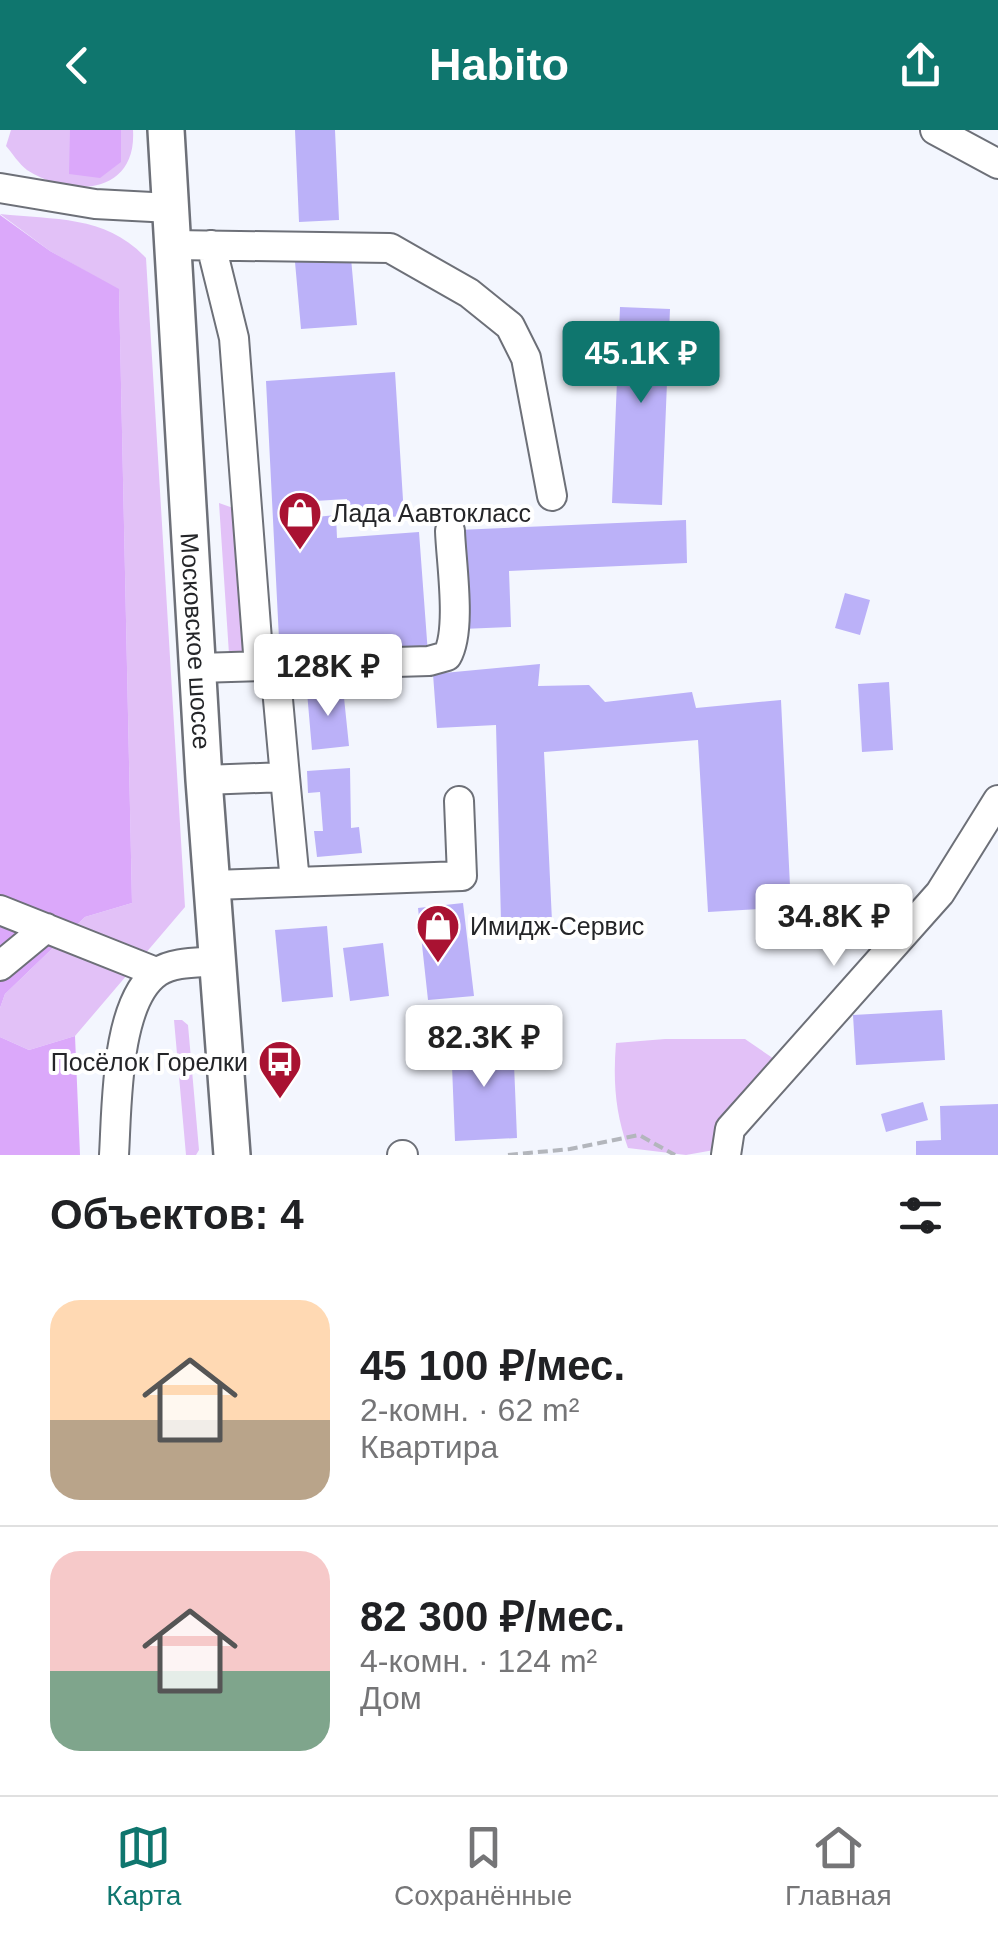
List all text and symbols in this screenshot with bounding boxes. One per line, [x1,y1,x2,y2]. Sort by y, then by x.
icon: back [50,38,105,93]
icon: share [893,38,948,93]
text: Habito [429,39,569,90]
pin: 45.1K ₽ [549,321,733,406]
text: 45.1K ₽ [585,335,697,371]
shop icon: Лада Аавтокласс [277,490,323,551]
place label: Лада Аавтокласс [332,499,531,527]
street label: Московское шоссе [176,532,216,750]
pin: 128K ₽ [247,634,409,719]
text: 128K ₽ [276,648,380,684]
pin: 34.8K ₽ [742,884,926,969]
text: 34.8K ₽ [778,898,890,934]
shop icon: Имидж-Сервис [415,903,461,964]
place label: Имидж-Сервис [470,912,644,940]
pin: 82.3K ₽ [392,1005,576,1090]
text: 82.3K ₽ [428,1019,540,1055]
bus stop icon: Посёлок Горелки [257,1039,303,1100]
place label: Посёлок Горелки [51,1048,248,1076]
icon: filters [893,1188,948,1243]
text: Объектов: 4 [50,1191,304,1238]
icon: home [130,1340,250,1460]
text: 45 100 ₽/мес. [360,1342,625,1389]
text: 2-комн. · 62 m² [360,1392,579,1428]
text: Квартира [360,1429,498,1465]
icon: home [130,1591,250,1711]
text: 82 300 ₽/мес. [360,1593,625,1640]
text: 4-комн. · 124 m² [360,1643,597,1679]
text: Дом [360,1680,422,1716]
tab: Карта [106,1820,181,1912]
tab: Сохранённые [394,1820,572,1912]
tab: Главная [785,1820,892,1912]

